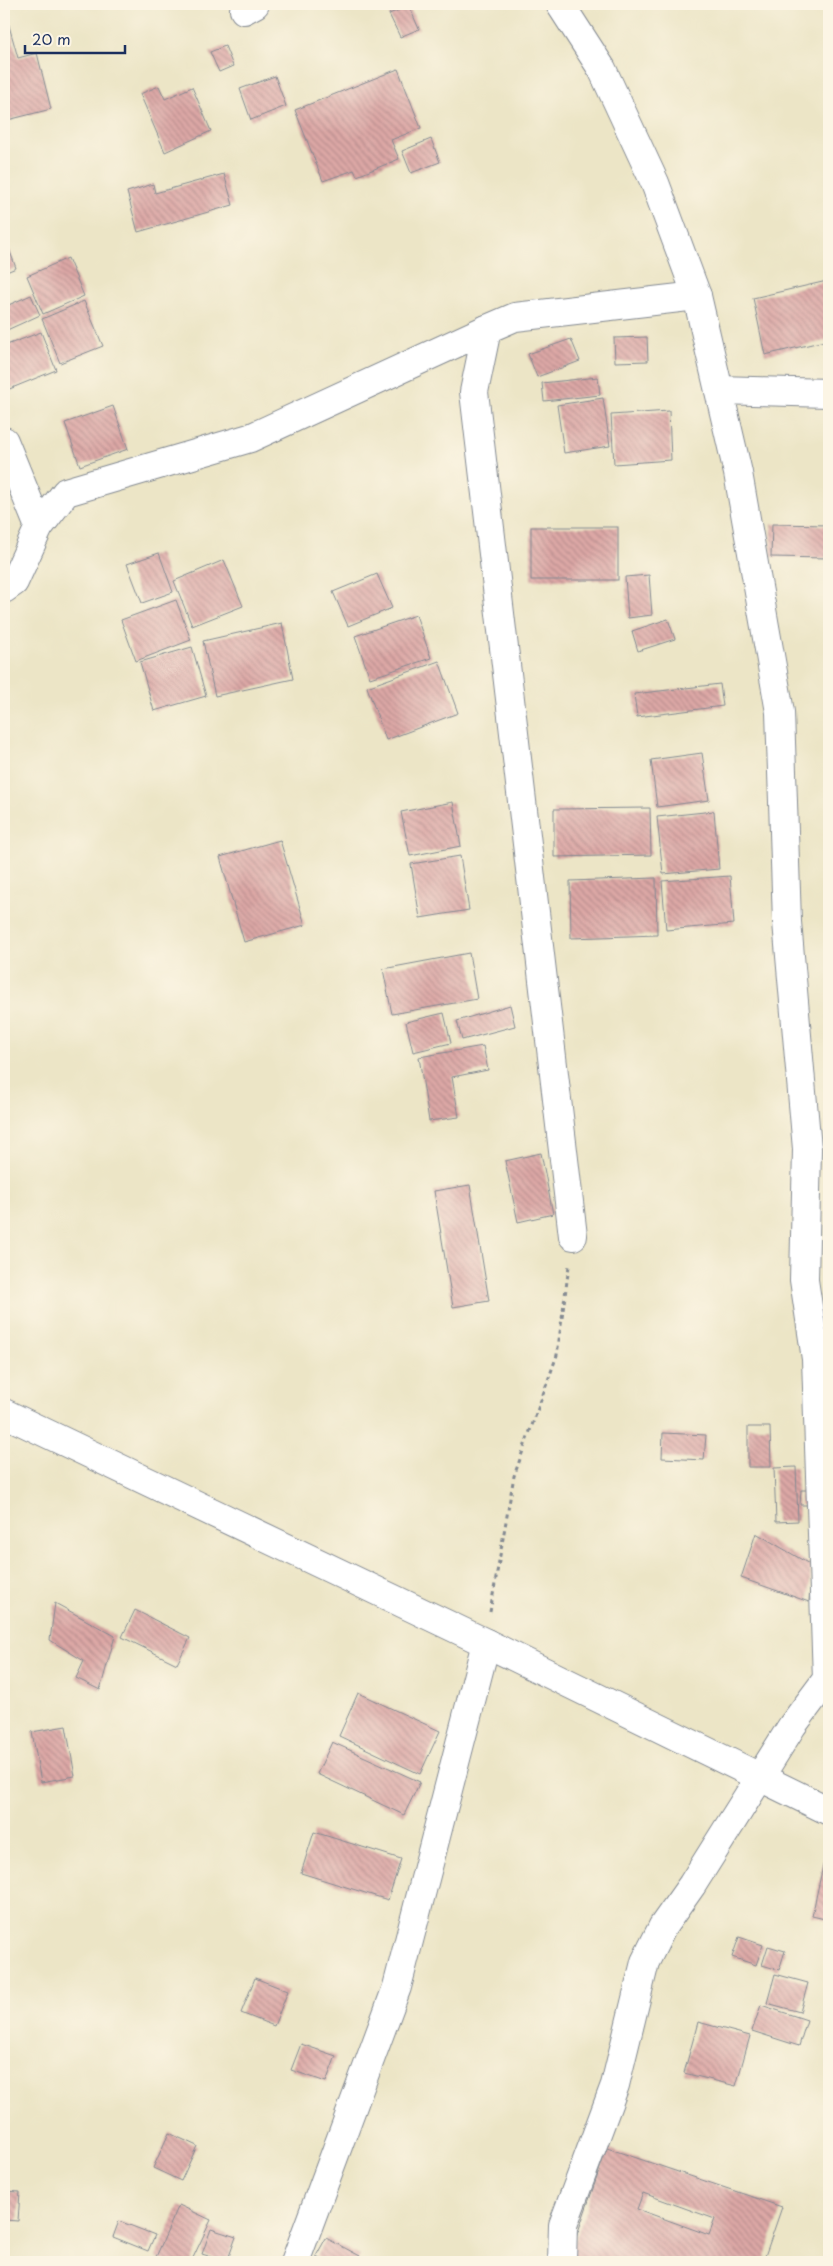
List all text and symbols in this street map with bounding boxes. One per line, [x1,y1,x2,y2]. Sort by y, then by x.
scale bar [25,22,125,54]
text: 20 m [32,27,71,50]

